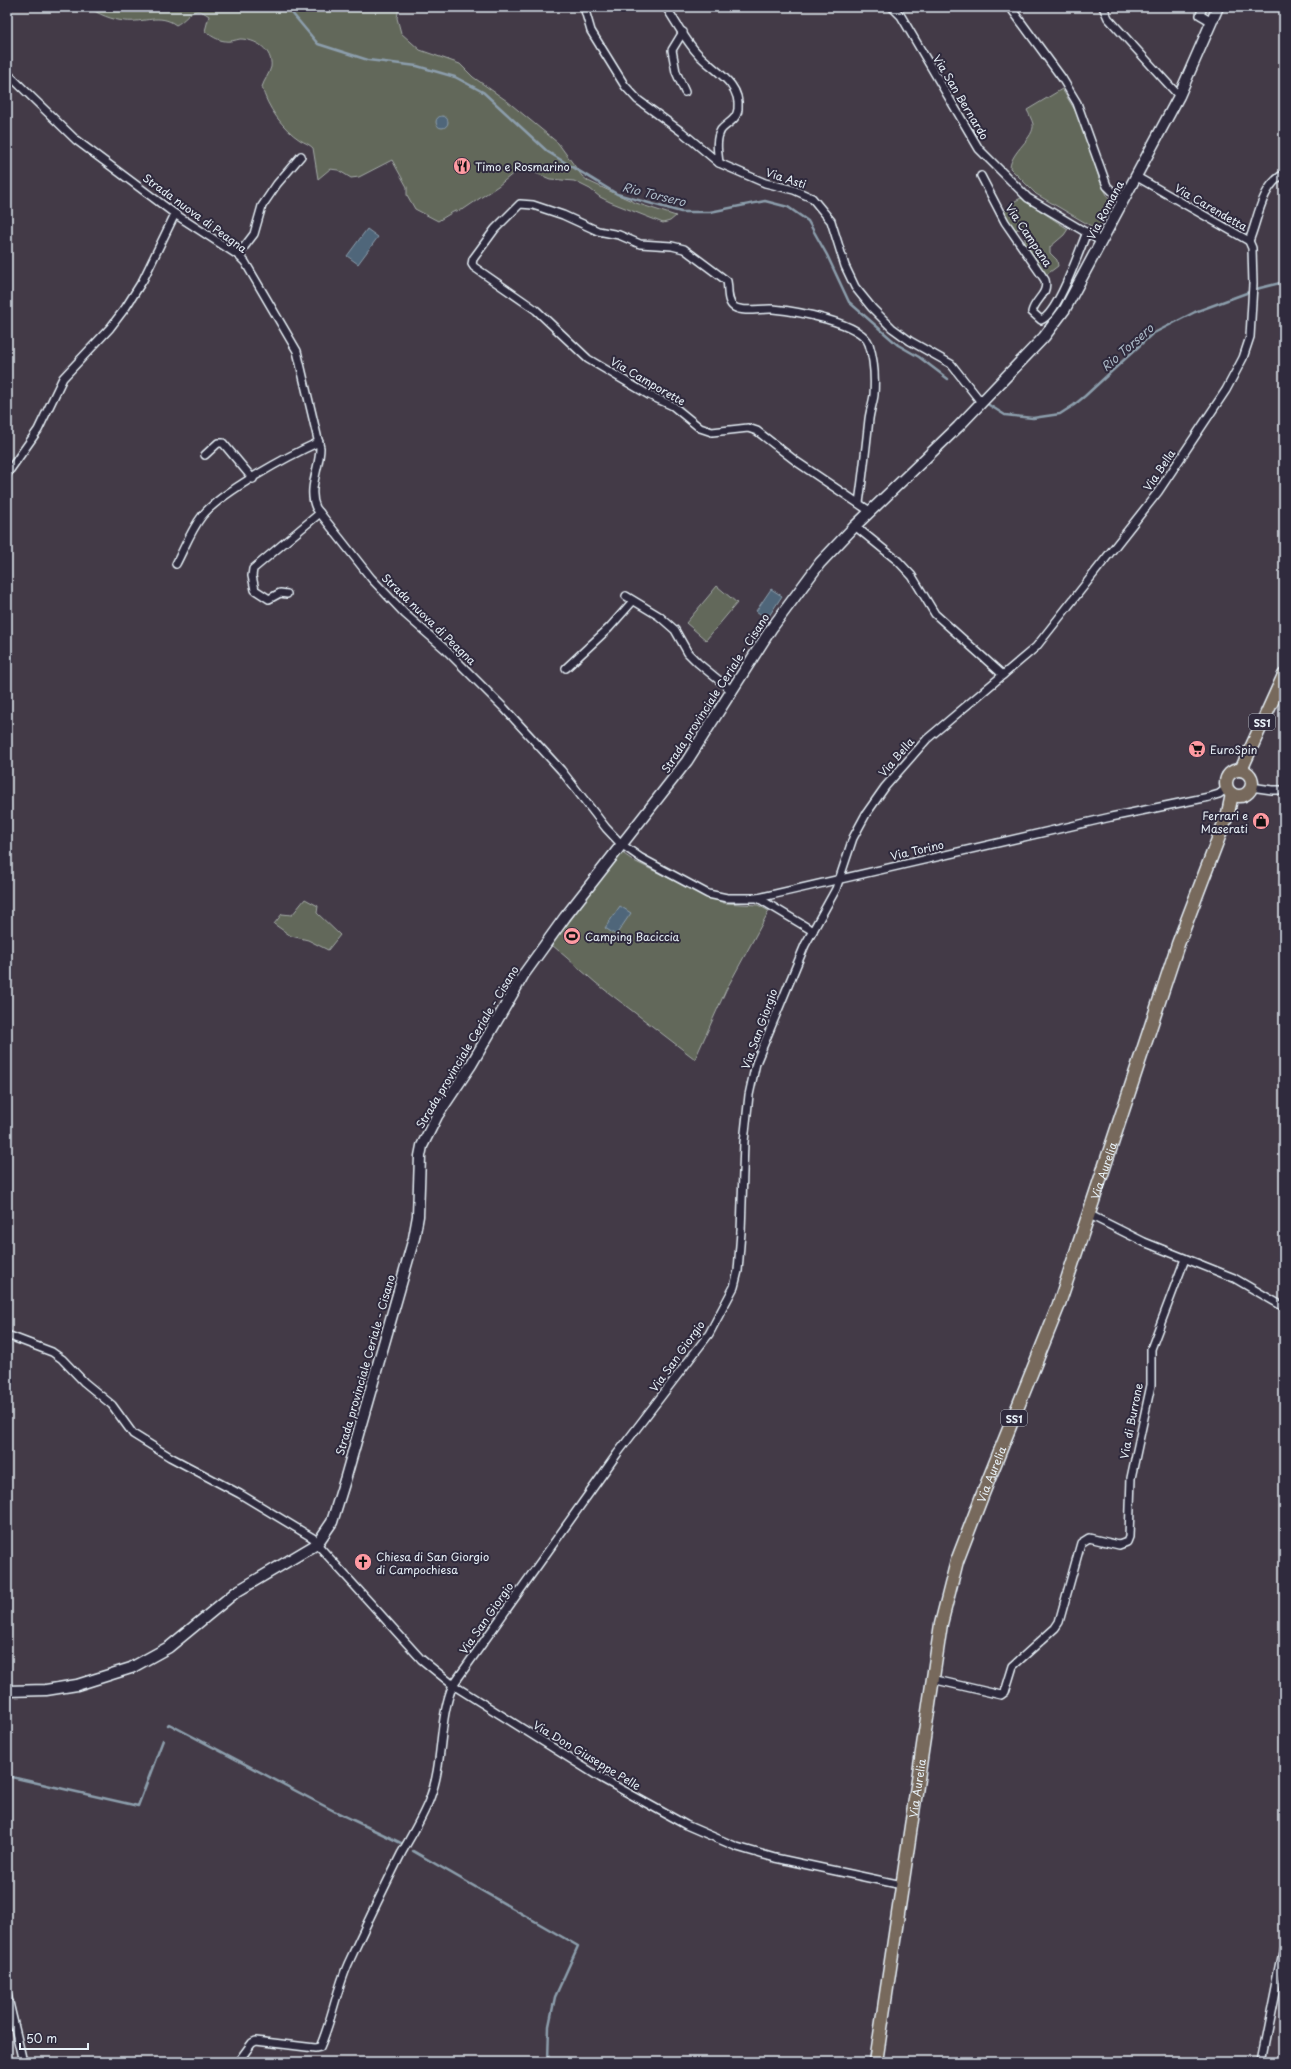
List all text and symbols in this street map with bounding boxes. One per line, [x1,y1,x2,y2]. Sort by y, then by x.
street label: Via San Bernardo [929,51,993,143]
restaurant icon: Timo e Rosmarino [452,156,472,176]
place label: Timo e Rosmarino [475,158,570,175]
street label: Via Asti [763,163,809,193]
street label: Strada nuova di Peagna [139,169,251,257]
water label: Rio Torsero [620,177,689,211]
street label: Via Romana [1082,177,1128,243]
street label: Via Carendetta [1171,179,1251,235]
street label: Via Campana [1002,200,1057,270]
water label: Rio Torsero [1097,318,1158,375]
street label: Via Camporette [607,353,689,410]
street label: Via Bella [1139,446,1179,494]
street label: Strada nuova di Peagna [378,569,480,669]
street label: Strada provinciale Ceriale - Cisano [657,610,773,776]
road number: SS1 [1249,714,1275,730]
street label: Via Bella [874,734,918,780]
supermarket icon: EuroSpin [1187,739,1207,759]
place label: EuroSpin [1210,741,1257,758]
place label: Ferrari e Maserati [1201,807,1248,837]
shop icon: Ferrari e Maserati [1251,811,1271,831]
street label: Via Torino [889,836,945,864]
sports icon: Camping Baciccia [562,926,582,946]
place label: Camping Baciccia [585,928,680,945]
street label: Strada provinciale Ceriale - Cisano [411,962,523,1132]
street label: Via San Giorgio [737,986,781,1072]
street label: Via Aurelia [1086,1139,1121,1201]
street label: Strada provinciale Ceriale - Cisano [331,1273,399,1457]
street label: Via San Giorgio [645,1317,709,1395]
street label: Via di Burrone [1115,1381,1147,1461]
road number: SS1 [1001,1410,1027,1426]
street label: Via Aurelia [972,1443,1010,1505]
place label: Chiesa di San Giorgio di Campochiesa [376,1548,489,1578]
church icon: Chiesa di San Giorgio di Campochiesa [353,1552,373,1572]
street label: Via San Giorgio [455,1578,517,1658]
street label: Via Don Giuseppe Pelle [530,1716,644,1794]
street label: Via Aurelia [904,1757,929,1819]
scale bar [20,2025,88,2051]
text: 50 m [26,2029,57,2047]

